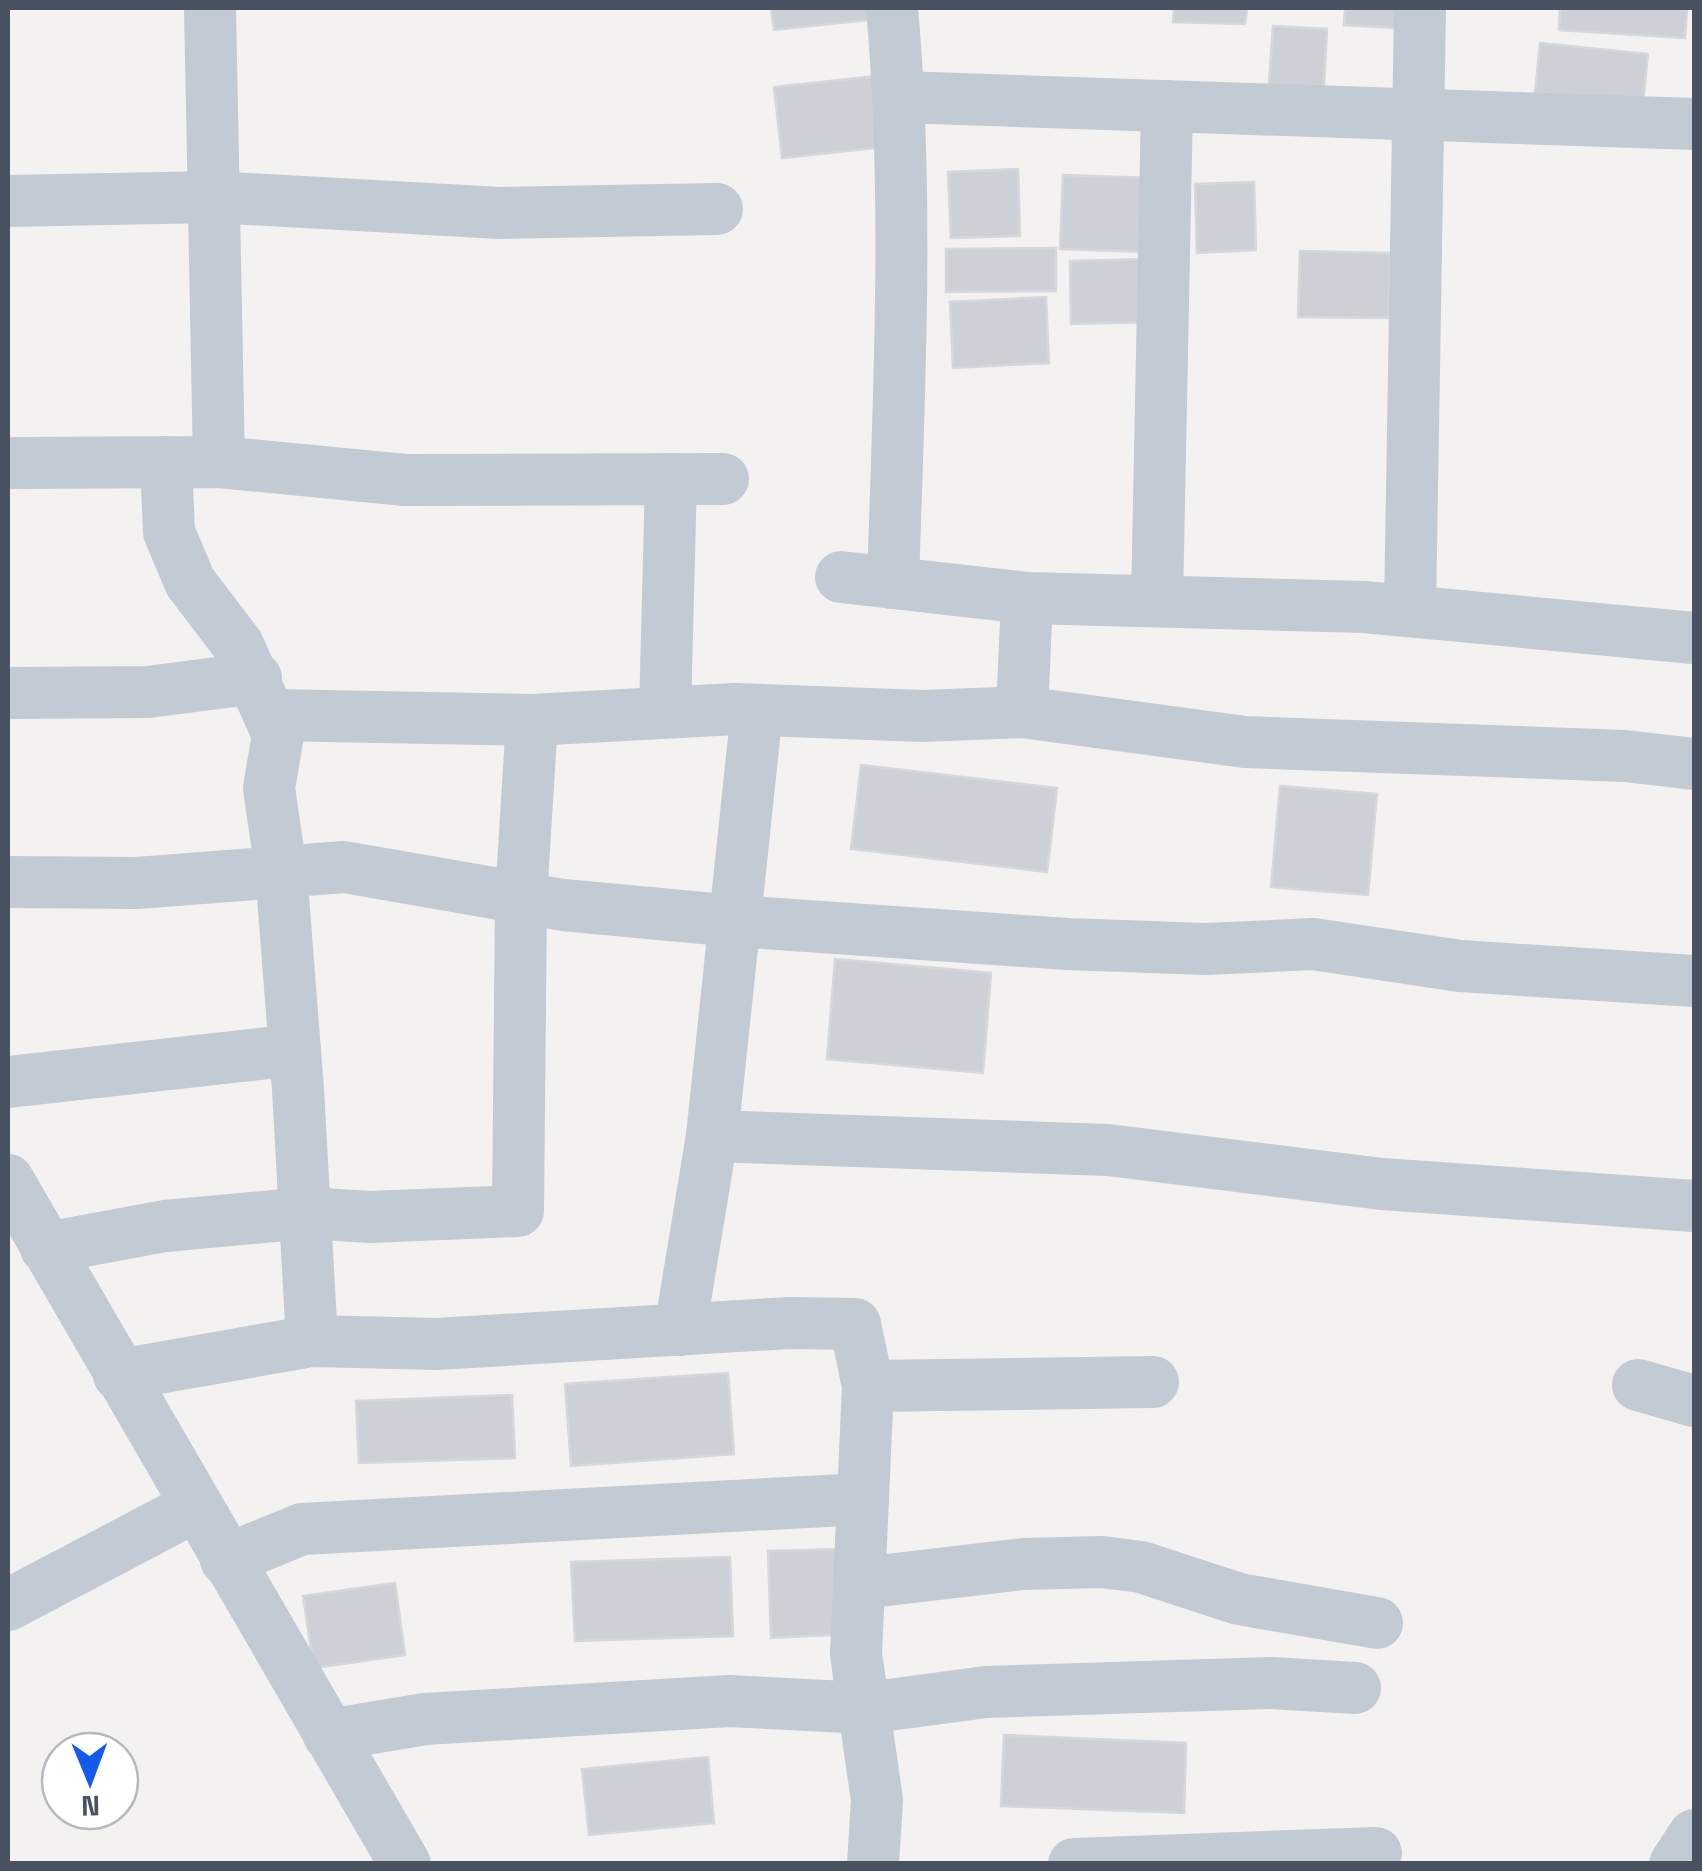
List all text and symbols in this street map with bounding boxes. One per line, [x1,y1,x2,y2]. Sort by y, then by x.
north arrow [40,1731,140,1831]
text: N [81,1788,100,1824]

